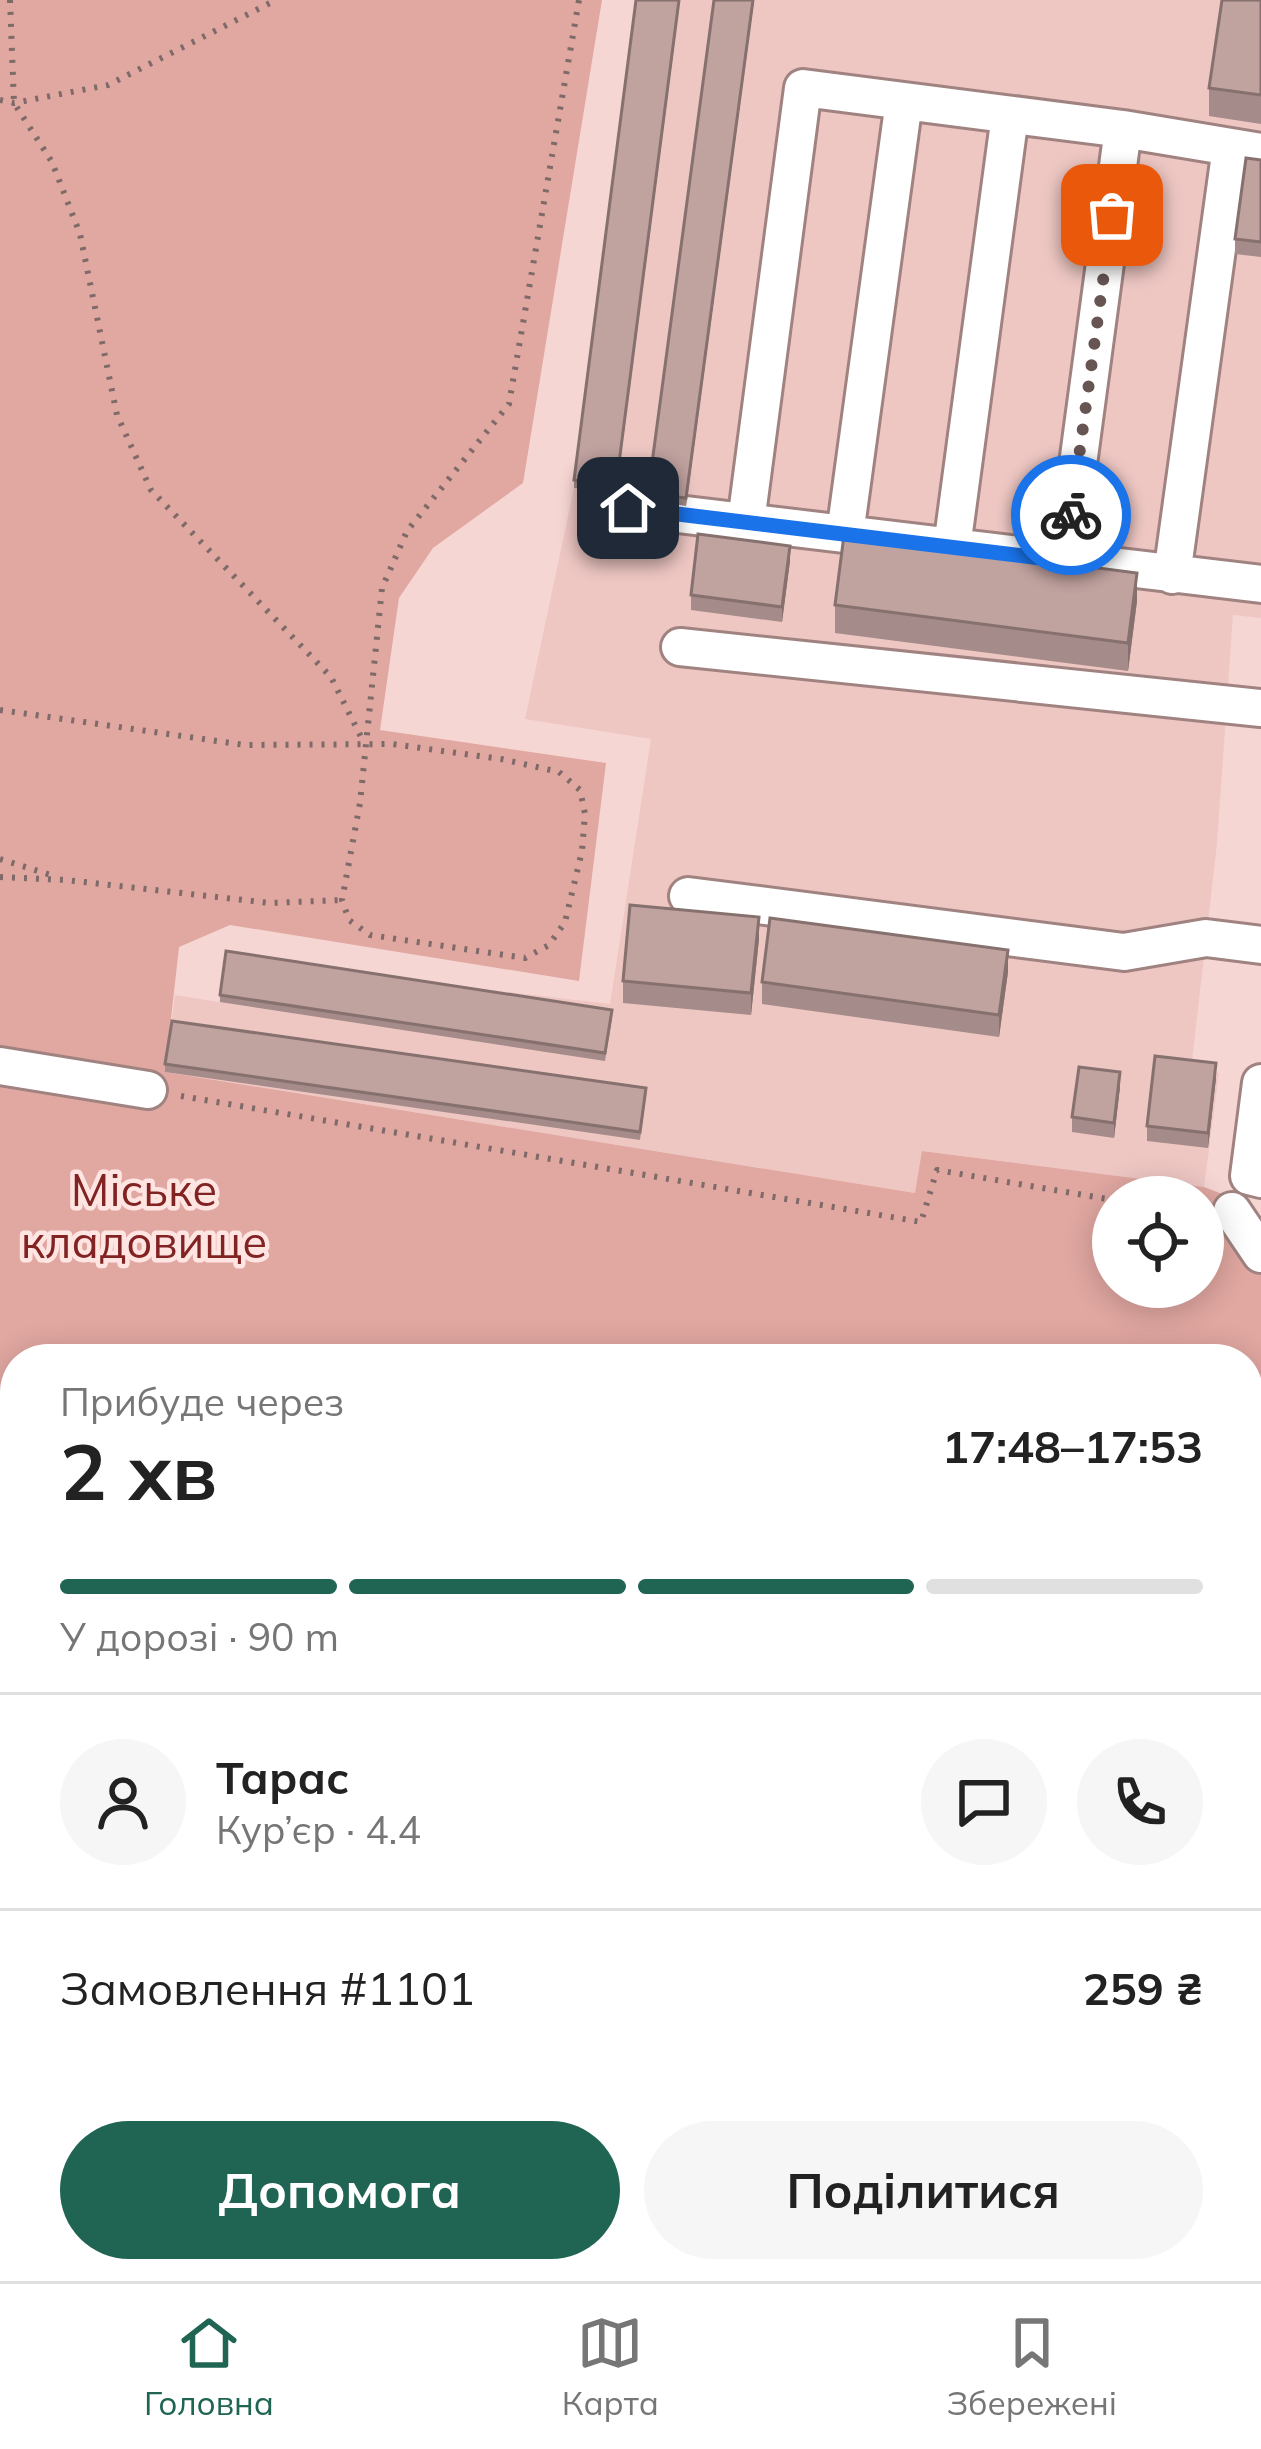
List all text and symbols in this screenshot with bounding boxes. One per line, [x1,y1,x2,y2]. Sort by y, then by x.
pin [1061,164,1163,266]
icon: bag [1079,182,1145,248]
courier [1011,455,1131,575]
pin [577,457,679,559]
icon: home [595,475,661,541]
icon: bike [1038,482,1104,548]
park label: Міське кладовище [21,1161,267,1269]
map controls [1092,1176,1224,1308]
button: locate [1092,1176,1224,1308]
text: Прибуде через [60,1377,344,1426]
text: 17:48–17:53 [942,1418,1203,1474]
text: 2 хв [60,1422,217,1520]
text: У дорозі · 90 m [60,1612,339,1661]
button: person [60,1739,186,1865]
button: chat [921,1739,1047,1865]
button: phone [1077,1739,1203,1865]
text: Тарас [216,1749,349,1805]
text: Кур’єр · 4.4 [216,1805,421,1854]
text: Замовлення #1101 [60,1960,475,2016]
text: 259 ₴ [1083,1960,1203,2016]
button: Допомога [60,2121,620,2259]
button: Поділитися [644,2121,1203,2259]
tab: Головна [144,2310,274,2423]
tab: Карта [562,2310,659,2423]
tab: Збережені [947,2310,1117,2423]

